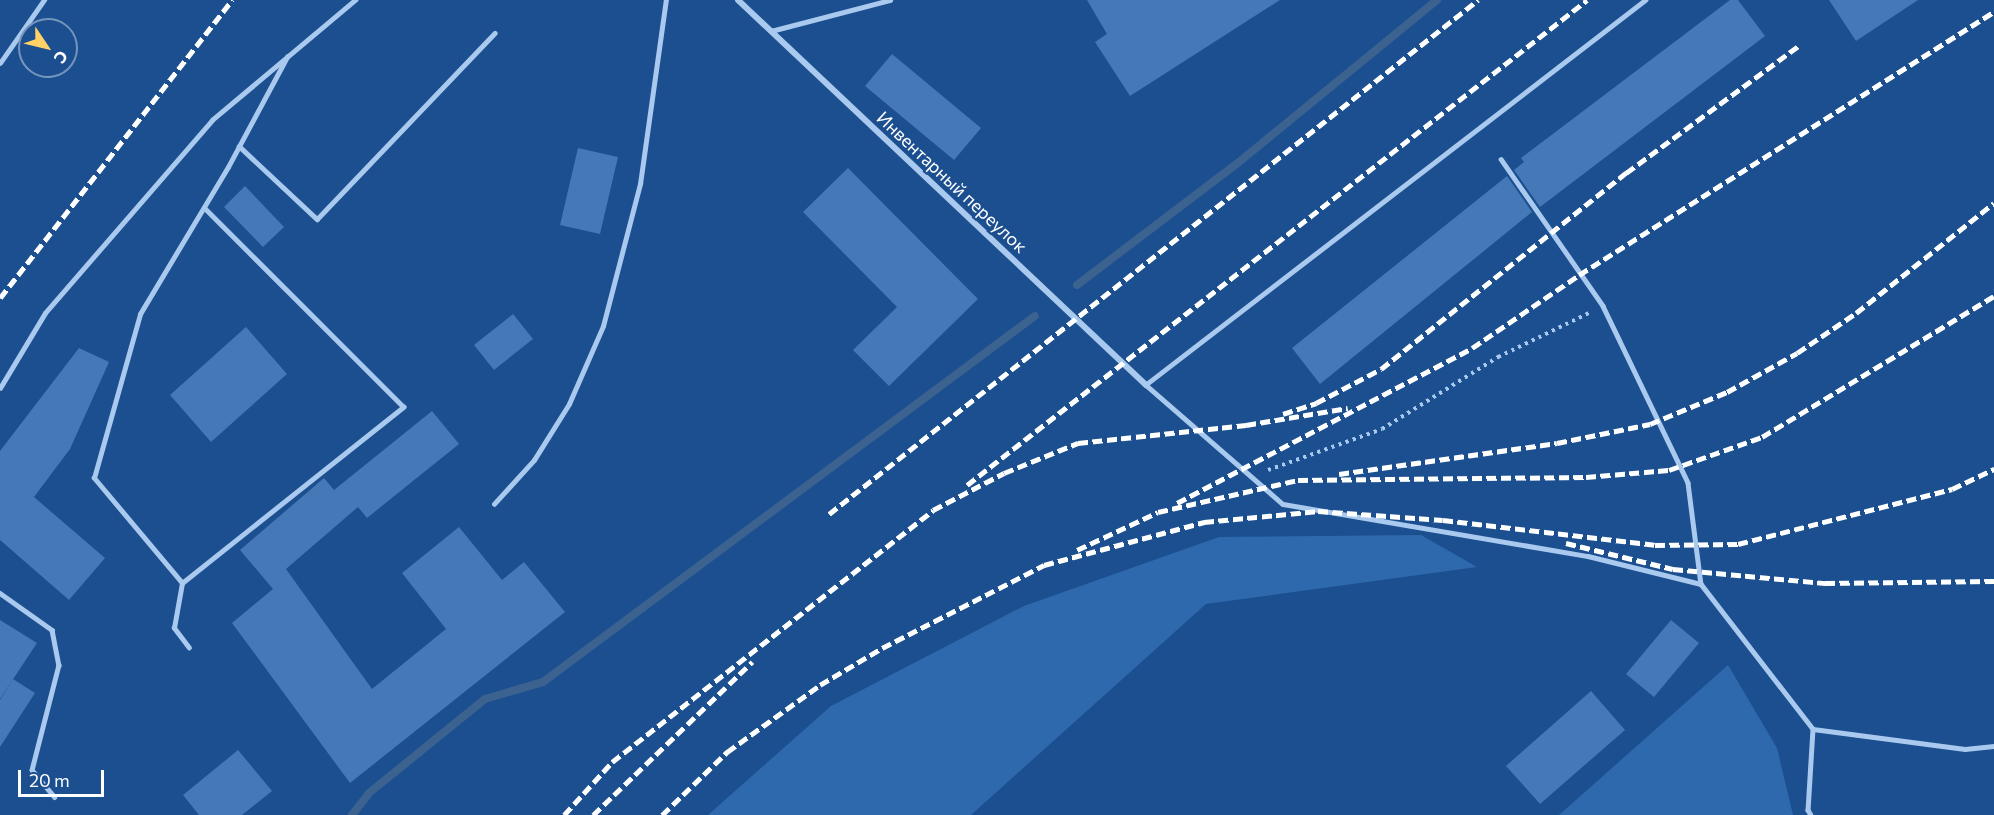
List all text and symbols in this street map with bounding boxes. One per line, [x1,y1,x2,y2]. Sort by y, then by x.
north arrow [18,18,78,78]
text: С [51,48,72,67]
street label: Инвентарный переулок [872,107,1032,257]
scale bar [21,758,106,796]
text: 20 m [29,769,70,791]

